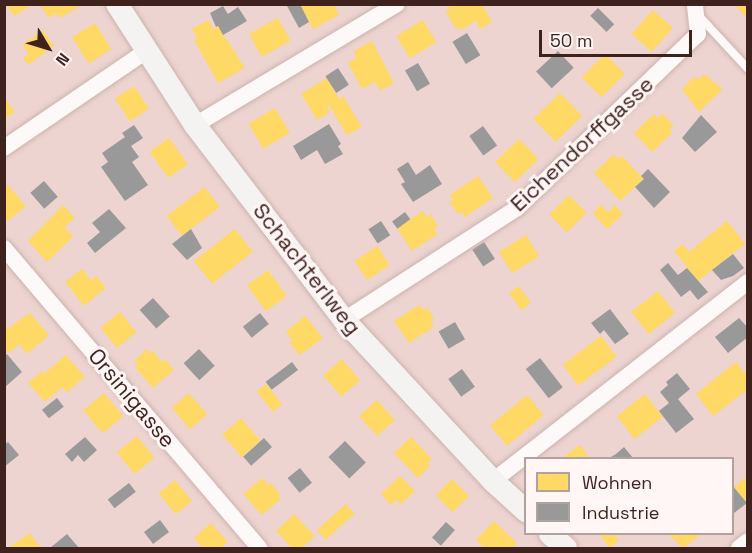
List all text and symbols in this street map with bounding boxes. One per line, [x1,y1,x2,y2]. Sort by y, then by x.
north arrow [18,18,78,78]
scale bar [542,18,695,56]
text: 50 m [550,29,592,52]
text: N [51,49,74,70]
street label: Eichendorffgasse [505,71,659,217]
street label: Schachterlweg [247,198,367,340]
street label: Orsinigasse [83,343,181,453]
legend [524,457,734,535]
text: Wohnen [582,471,652,494]
text: Industrie [582,501,659,524]

